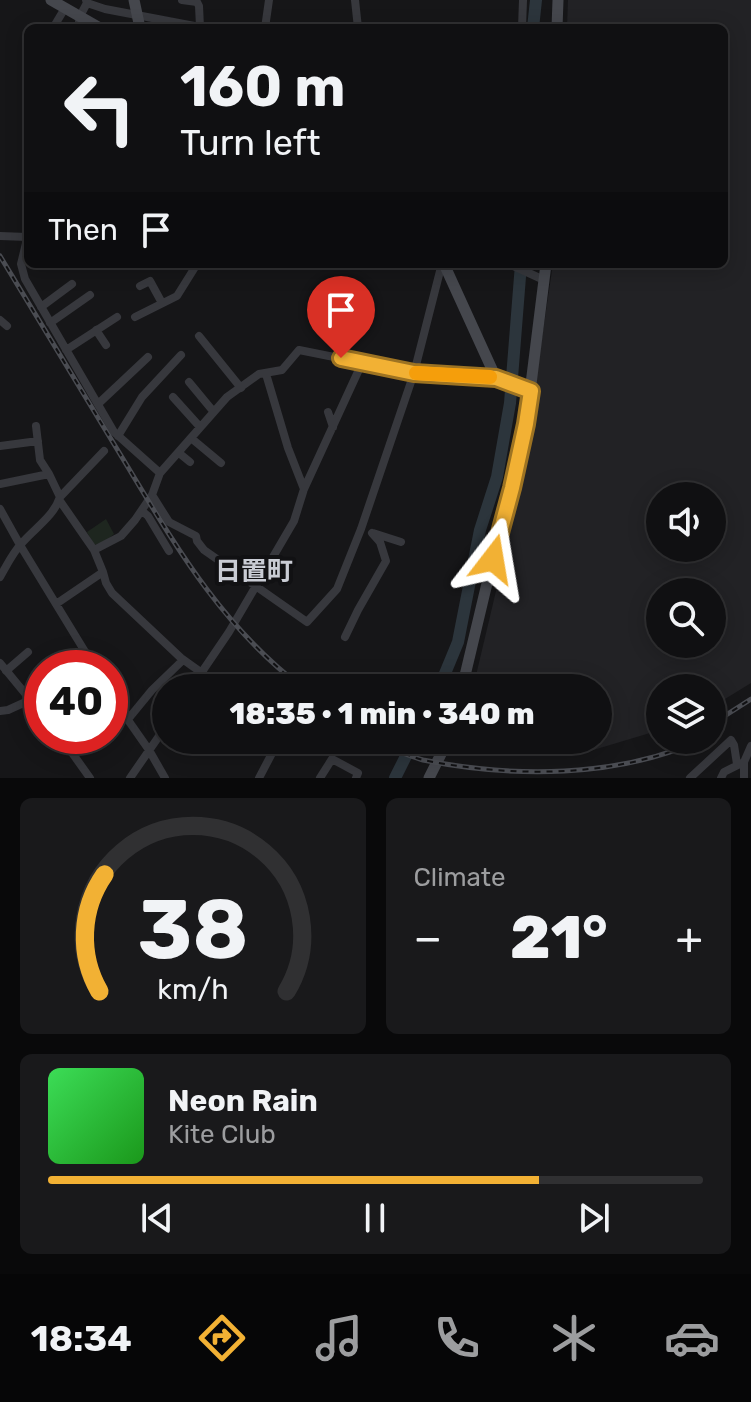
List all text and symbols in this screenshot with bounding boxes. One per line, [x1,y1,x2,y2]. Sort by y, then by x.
text: 160 m [180,54,346,120]
icon: left [48,56,152,160]
text: Turn left [180,121,321,164]
icon: arrive [134,208,178,252]
text: Then [48,212,118,248]
pin [307,276,375,358]
icon: arrive [319,288,363,332]
map controls [646,482,726,754]
button: sound [646,482,726,562]
position arrow [451,517,535,601]
district label: 日置町 [215,556,293,587]
button: search [646,578,726,658]
speed limit sign: 40 [24,650,128,754]
button: layers [646,674,726,754]
text: 18:35 · 1 min · 340 m [229,696,535,732]
text: Climate [414,862,506,893]
text: 38 [137,880,248,979]
text: 21° [510,902,608,973]
text: − [414,912,442,964]
text: + [676,912,703,964]
text: km/h [157,972,228,1006]
text: Neon Rain [168,1083,318,1119]
text: Kite Club [168,1119,276,1150]
icon: previous [135,1196,179,1240]
icon: pause [353,1196,397,1240]
icon: next [572,1196,616,1240]
icon: directions [194,1310,250,1366]
icon: music [311,1310,367,1366]
icon: phone [429,1310,485,1366]
icon: climate [546,1310,602,1366]
icon: car [664,1310,720,1366]
text: 18:34 [31,1317,132,1360]

